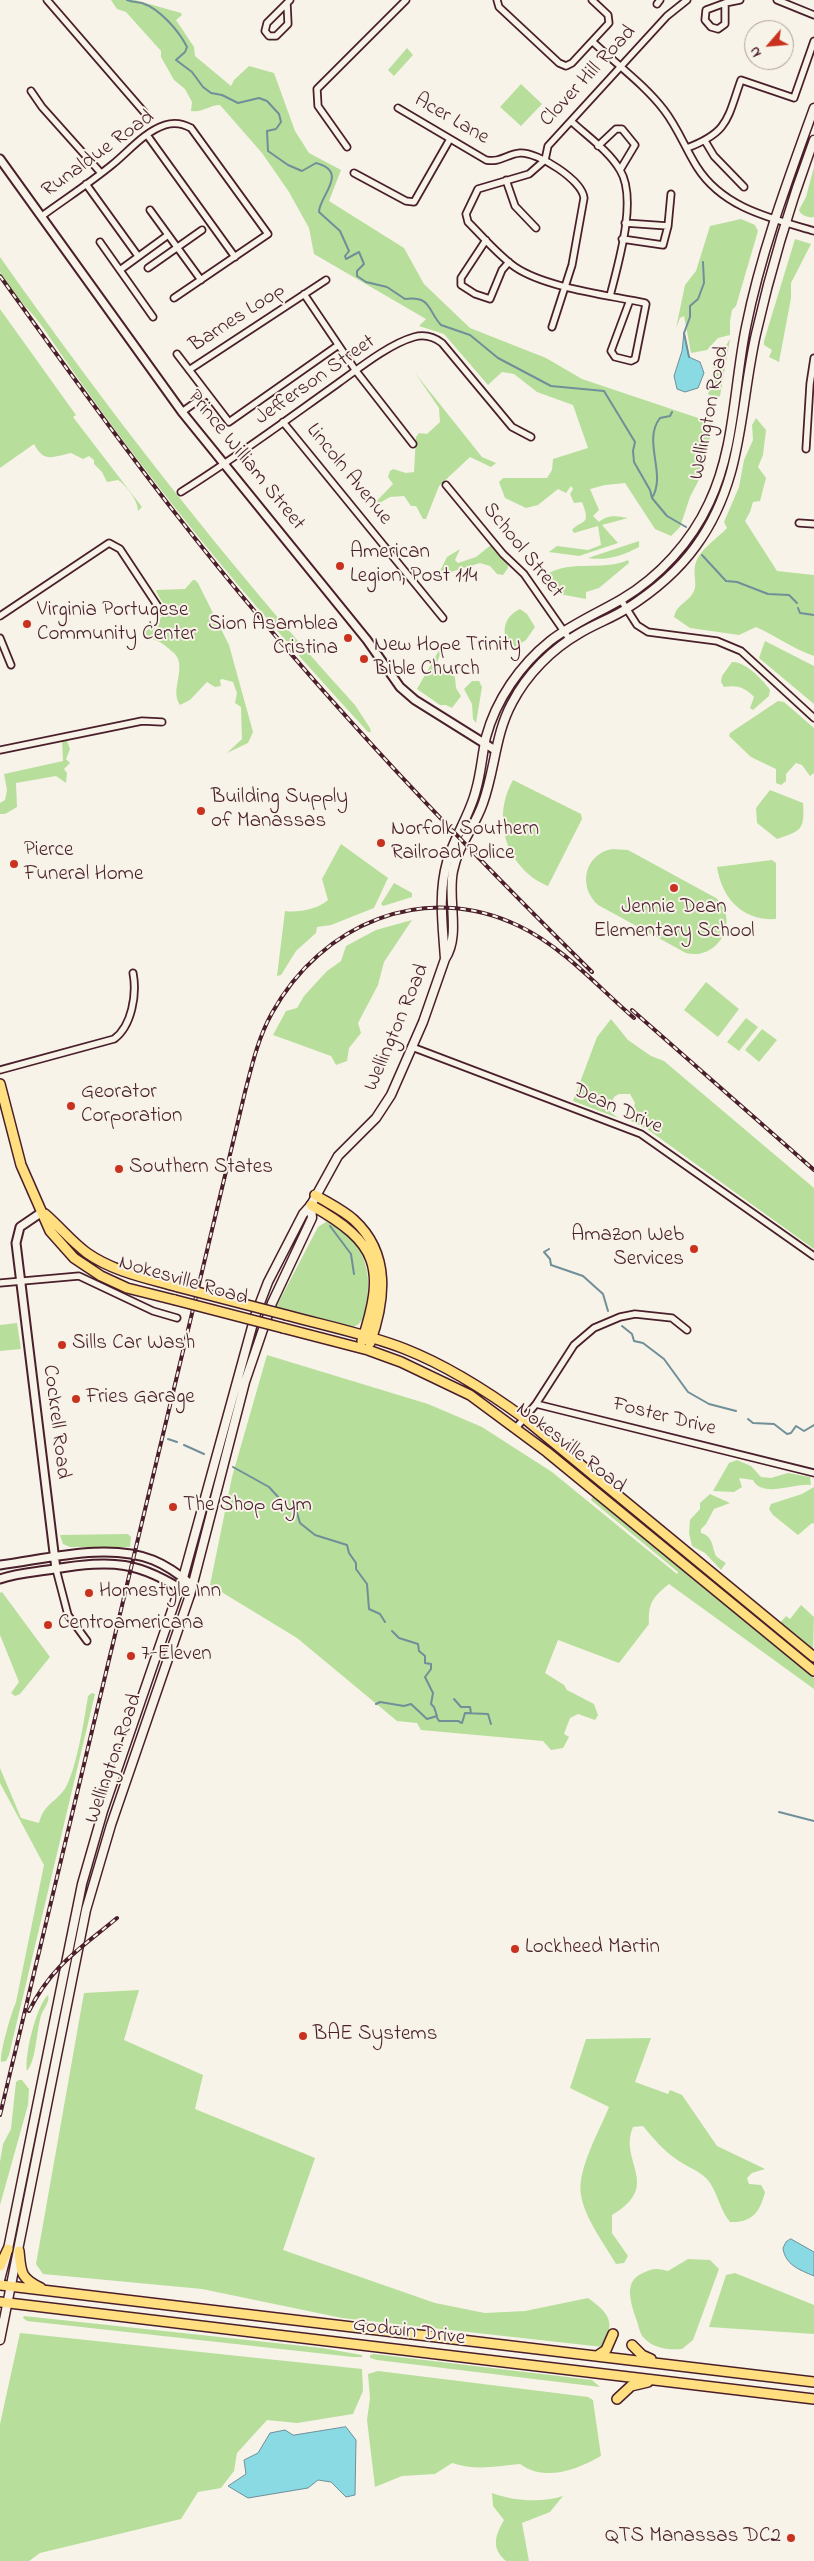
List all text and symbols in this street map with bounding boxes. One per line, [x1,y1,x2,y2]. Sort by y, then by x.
north arrow [744,20,794,70]
street label: Clover Hill Road [536,21,642,133]
text: N [745,43,768,61]
street label: Acer Lane [409,89,493,151]
street label: Runaldue Road [38,106,160,204]
street label: Barnes Loop [186,279,290,359]
street label: Jefferson Street [251,330,381,432]
street label: Wellington Road [686,344,736,482]
street label: Prince William Street [181,386,309,536]
street label: Lincoln Avenue [299,419,397,531]
street label: School Street [476,498,568,604]
place label: American Legion, Post 114 [350,541,477,591]
marker: American Legion, Post 114 [334,560,346,572]
place label: Virginia Portugese Community Center [37,599,196,649]
place label: Sion Asamblea Cristina [208,613,338,663]
marker: Virginia Portugese Community Center [21,618,33,630]
marker: Sion Asamblea Cristina [342,632,354,644]
place label: New Hope Trinity Bible Church [374,634,521,684]
marker: New Hope Trinity Bible Church [358,653,370,665]
place label: Building Supply of Manassas [211,786,348,836]
marker: Building Supply of Manassas [195,805,207,817]
place label: Norfolk Southern Railroad Police [391,818,539,868]
marker: Norfolk Southern Railroad Police [375,837,387,849]
place label: Pierce Funeral Home [24,839,143,889]
marker: Pierce Funeral Home [8,858,20,870]
marker: Jennie Dean Elementary School [668,882,680,894]
place label: Jennie Dean Elementary School [593,896,755,946]
street label: Wellington Road [360,961,436,1095]
street label: Dean Drive [568,1079,666,1141]
place label: Georator Corporation [81,1081,182,1131]
marker: Georator Corporation [65,1100,77,1112]
place label: Southern States [129,1156,273,1182]
marker: Southern States [113,1163,125,1175]
place label: Amazon Web Services [571,1224,684,1274]
marker: Amazon Web Services [688,1243,700,1255]
street label: Nokesville Road [116,1252,250,1312]
place label: Sills Car Wash [72,1332,195,1358]
marker: Sills Car Wash [56,1339,68,1351]
street label: Cockrell Road [35,1363,75,1481]
place label: Fries Garage [86,1386,195,1412]
marker: Fries Garage [70,1393,82,1405]
street label: Foster Drive [610,1393,718,1443]
street label: Nokesville Road [510,1398,630,1500]
place label: The Shop Gym [183,1494,312,1520]
marker: The Shop Gym [167,1501,179,1513]
place label: Homestyle Inn [99,1580,221,1606]
marker: Homestyle Inn [83,1587,95,1599]
place label: Centroamericana [58,1612,203,1638]
marker: Centroamericana [42,1619,54,1631]
place label: 7-Eleven [141,1643,212,1669]
marker: 7-Eleven [125,1650,137,1662]
street label: Wellington Road [81,1691,149,1827]
place label: Lockheed Martin [525,1936,660,1962]
marker: Lockheed Martin [509,1943,521,1955]
place label: BAE Systems [313,2023,437,2049]
marker: BAE Systems [297,2030,309,2042]
street label: Godwin Drive [351,2314,467,2352]
place label: QTS Manassas DC2 [605,2525,781,2551]
marker: QTS Manassas DC2 [785,2532,797,2544]

